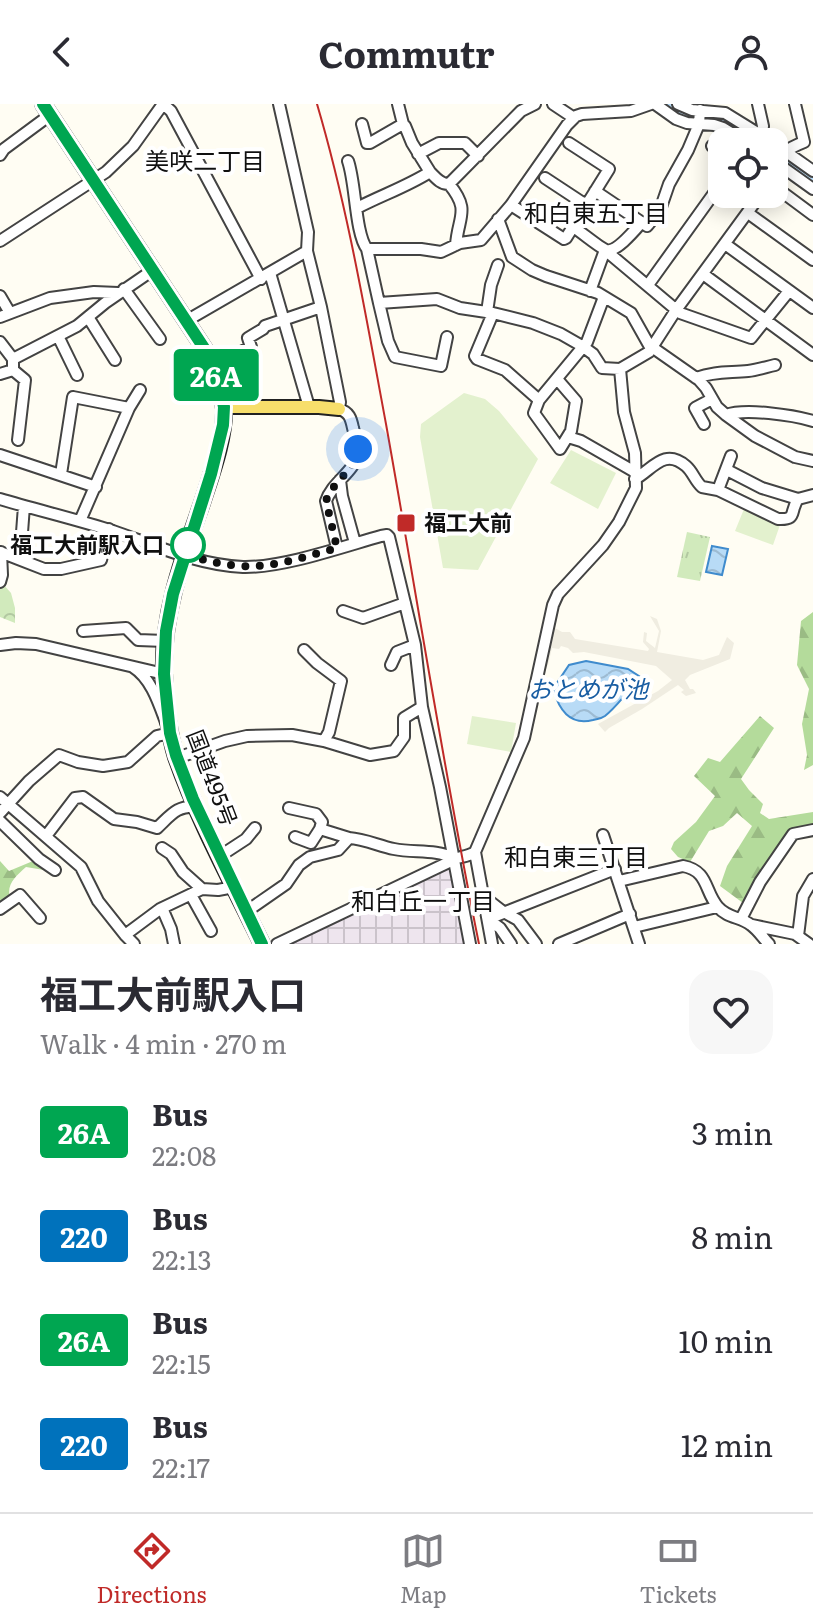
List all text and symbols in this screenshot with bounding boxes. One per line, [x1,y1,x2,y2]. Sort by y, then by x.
text: Commutr [318,26,495,79]
icon: back [40,30,84,74]
icon: person [729,30,773,74]
map controls [708,128,788,208]
button: locate [708,128,788,208]
district label: 美咲二丁目 [145,142,265,177]
district label: 和白東五丁目 [524,194,668,229]
line badge: 26A [170,349,262,401]
text: 26A [190,354,242,396]
your location [338,429,378,469]
place label: 福工大前 [424,505,512,538]
marker: 福工大前 [395,512,417,534]
place label: 福工大前駅入口 [10,527,164,560]
marker: 福工大前駅入口 [171,528,205,562]
water label: おとめが池 [528,670,650,705]
street label: 国道495号 [180,724,247,830]
district label: 和白東三丁目 [504,838,648,873]
district label: 和白丘一丁目 [351,882,495,917]
text: 福工大前駅入口 [40,964,306,1021]
button: heart [689,970,773,1054]
text: Walk · 4 min · 270 m [40,1023,287,1062]
text: Bus [152,1091,208,1135]
text: 3 min [692,1110,773,1154]
text: 26A [58,1111,110,1153]
text: 22:08 [152,1135,216,1174]
text: Bus [152,1195,208,1239]
text: 8 min [692,1214,773,1258]
text: 220 [60,1215,108,1257]
text: 22:13 [152,1239,212,1278]
text: Bus [152,1299,208,1343]
text: 10 min [679,1318,773,1362]
text: 26A [58,1319,110,1361]
text: 22:15 [152,1343,211,1382]
text: Bus [152,1403,208,1447]
text: 12 min [681,1422,773,1466]
text: 220 [60,1423,108,1465]
text: 22:17 [152,1447,210,1486]
tab: Directions [97,1529,206,1610]
tab: Map [400,1529,446,1610]
tab: Tickets [640,1529,716,1610]

